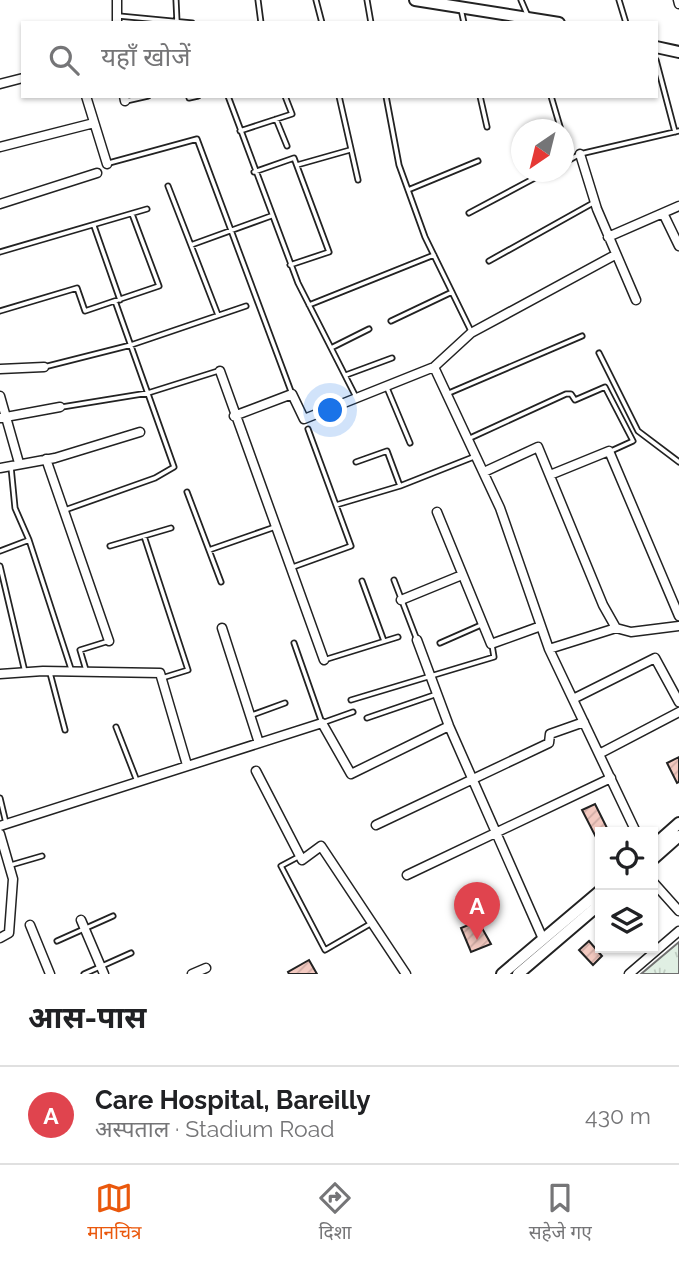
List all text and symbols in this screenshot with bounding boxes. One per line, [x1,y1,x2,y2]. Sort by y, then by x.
search box [21,21,658,98]
icon: search [45,41,83,79]
text: यहाँ खोजें [101,42,191,72]
north arrow [511,119,574,182]
your location [313,393,347,427]
map controls [595,827,658,953]
button: locate [595,827,658,890]
pin: A [454,882,500,940]
button: layers [595,890,658,953]
text: आस-पास [28,1000,146,1035]
text: Care Hospital, Bareilly [95,1085,371,1115]
text: A [43,1102,59,1129]
text: 430 m [585,1102,651,1129]
text: अस्पताल · Stadium Road [95,1115,334,1142]
tab: मानचित्र [87,1179,142,1247]
tab: दिशा [316,1179,354,1247]
tab: सहेजे गए [529,1179,592,1247]

